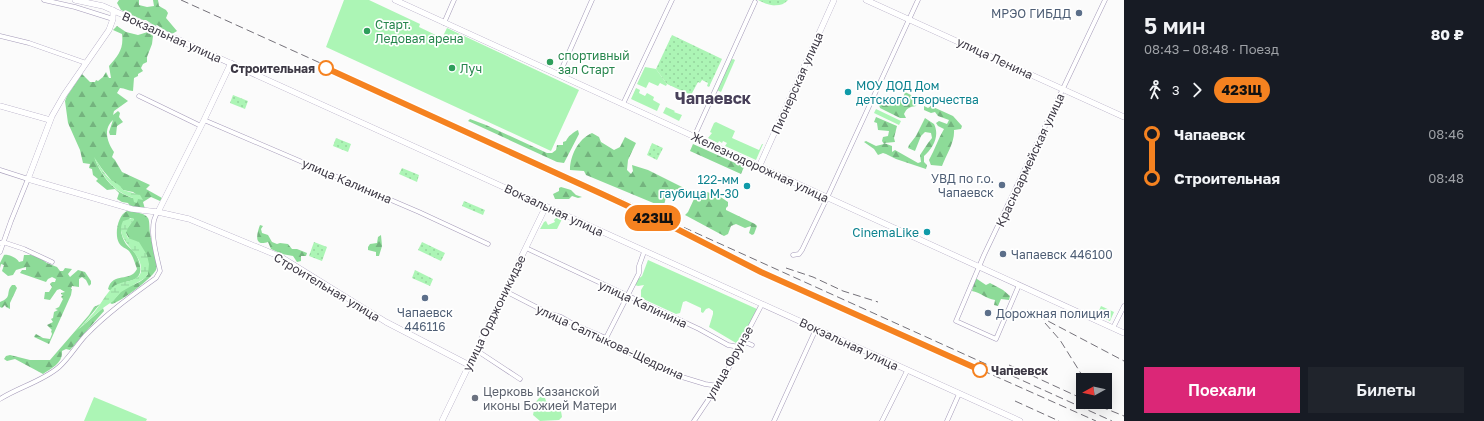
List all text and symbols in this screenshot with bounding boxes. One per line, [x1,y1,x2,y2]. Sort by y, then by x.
place label: МРЭО ГИБДД [991,6,1071,21]
street label: Вокзальная улица [120,8,224,66]
marker: МРЭО ГИБДД [1074,8,1084,18]
text: 5 мин [1144,12,1205,39]
place label: Старт. Ледовая арена [375,17,464,46]
text: 80 ₽ [1431,25,1464,43]
marker: Старт. Ледовая арена [362,26,372,36]
street label: Пионерская улица [768,30,826,136]
street label: улица Ленина [954,34,1036,82]
text: 08:43 – 08:48 · Поезд [1144,41,1279,57]
place label: спортивный зал Старт [558,48,630,77]
marker: спортивный зал Старт [545,57,555,67]
marker: Строительная [318,60,334,76]
place label: Строительная [230,61,315,76]
place label: Луч [460,61,482,76]
marker: Луч [447,63,457,73]
place label: МОУ ДОД Дом детского творчества [856,78,979,107]
icon: walk [1144,79,1166,101]
icon: forward [1186,79,1208,101]
text: 423Щ [1222,81,1262,98]
text: 3 [1172,82,1180,98]
marker: МОУ ДОД Дом детского творчества [843,87,853,97]
district label: Чапаевск [675,88,752,108]
street label: Красноармейская улица [992,91,1068,229]
text: Чапаевск [1174,125,1246,143]
text: 08:46 [1428,126,1464,142]
street label: Железнодорожная улица [689,128,831,206]
street label: улица Калинина [300,155,394,207]
text: Строительная [1174,169,1280,187]
text: 08:48 [1428,170,1464,186]
place label: УВД по г.о. Чапаевск [931,171,994,200]
place label: 122-мм гаубица М-30 [659,172,739,201]
street label: Вокзальная улица [502,180,606,240]
marker: УВД по г.о. Чапаевск [997,180,1007,190]
marker: 122-мм гаубица М-30 [742,181,752,191]
line badge: 423Щ [625,205,681,231]
text: 423Щ [633,209,673,226]
place label: CinemaLike [852,225,919,240]
marker: CinemaLike [922,227,932,237]
place label: Чапаевск 446100 [1011,247,1113,262]
street label: Строительная улица [271,249,383,325]
marker: Чапаевск 446100 [998,249,1008,259]
street label: улица Орджоникидзе [459,252,529,374]
street label: улица Калинина [596,277,690,331]
marker: Чапаевск 446116 [420,293,430,303]
street label: улица Салтыкова-Щедрина [534,301,686,383]
place label: Чапаевск 446116 [397,305,453,334]
place label: Дорожная полиция [996,306,1110,321]
marker: Дорожная полиция [983,308,993,318]
street label: Вокзальная улица [797,314,901,374]
street label: улица Фрунзе [702,323,756,403]
marker: Чапаевск [972,362,988,378]
place label: Чапаевск [991,363,1048,378]
button: Поехали [1144,367,1300,413]
button: Билеты [1308,367,1464,413]
north arrow [1076,373,1112,409]
map controls [1076,373,1112,409]
place label: Церковь Казанской иконы Божией Матери [483,384,617,413]
marker: Церковь Казанской иконы Божией Матери [470,393,480,403]

